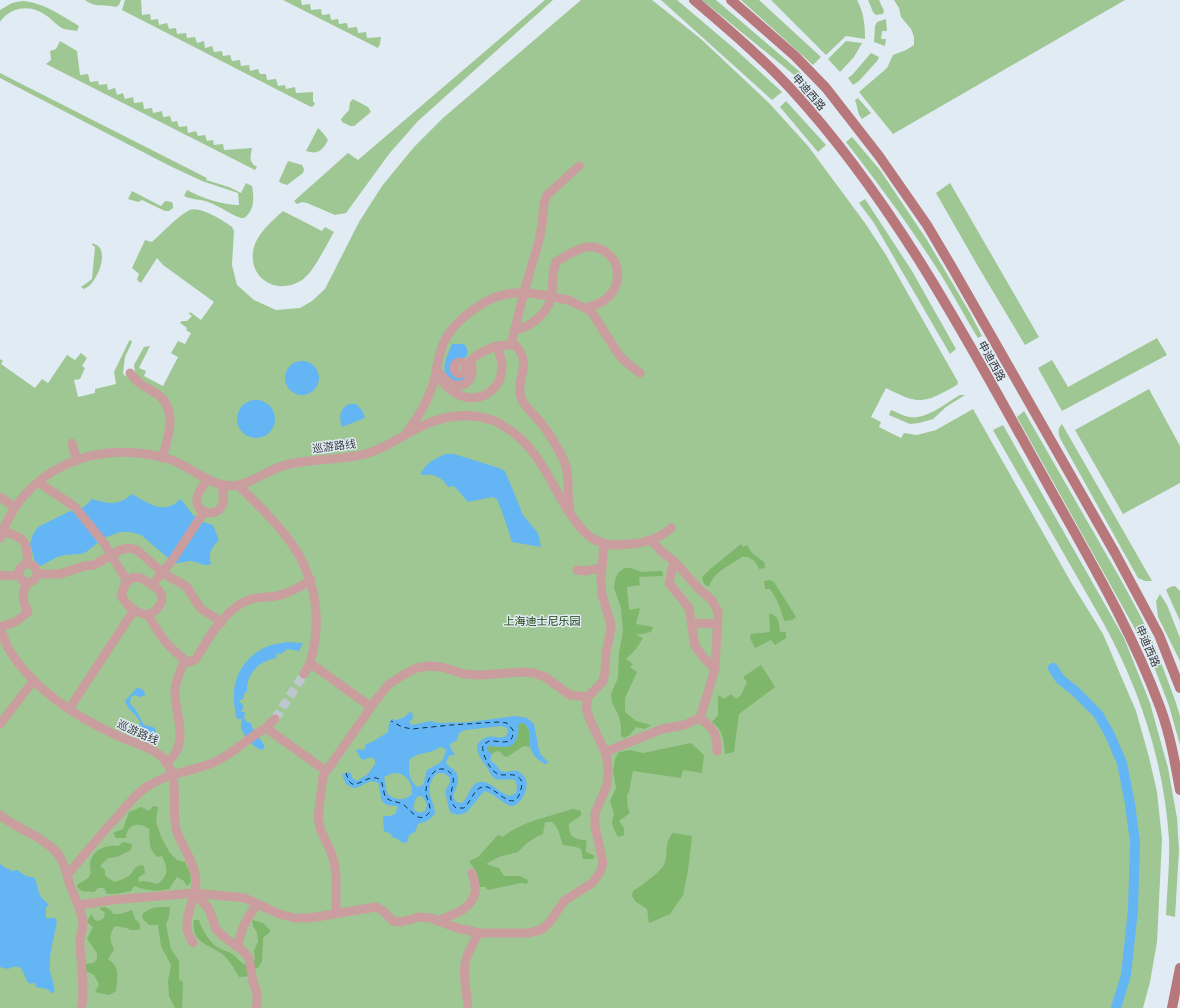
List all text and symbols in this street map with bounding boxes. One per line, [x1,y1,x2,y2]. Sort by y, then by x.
street label: 申迪西路 [790,71,828,113]
street label: 申迪西路 [976,339,1008,383]
street label: 巡游路线 [311,437,357,455]
park label: 上海迪士尼乐园 [504,615,581,627]
street label: 申迪西路 [1134,623,1162,669]
street label: 巡游路线 [115,718,161,746]

